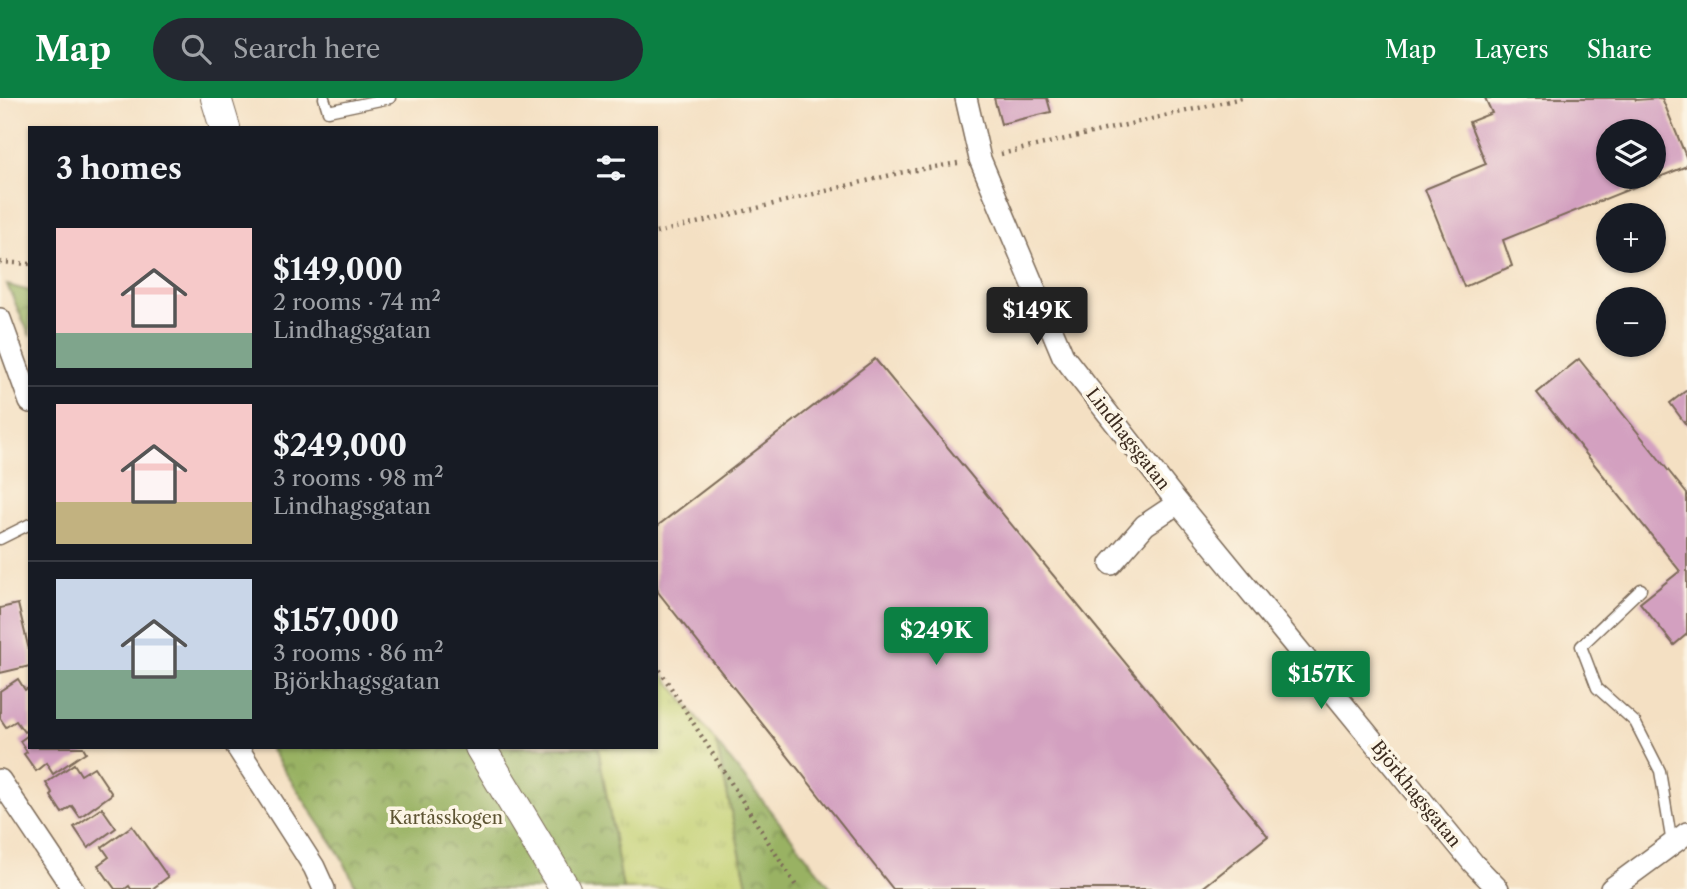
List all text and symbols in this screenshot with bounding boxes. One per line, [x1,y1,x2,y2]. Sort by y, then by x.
search box [153,18,643,81]
text: Map [35,29,111,70]
icon: search [177,30,215,68]
text: Search here [233,33,380,65]
text: Map [1385,35,1436,64]
text: Layers [1474,35,1549,64]
text: Share [1587,35,1652,64]
map controls [1596,119,1666,357]
button: layers [1596,119,1666,189]
icon: filters [592,149,630,187]
text: 3 homes [56,150,182,187]
button: + [1596,203,1666,273]
text: $149,000 [273,251,403,288]
icon: home [112,256,196,340]
button: − [1596,287,1666,357]
text: 2 rooms · 74 m² [273,288,441,316]
pin: $149K [988,288,1086,347]
text: $149K [1003,296,1071,324]
text: Lindhagsgatan [273,316,431,344]
street label: Lindhagsgatan [1081,384,1175,494]
text: $249,000 [273,427,407,464]
icon: home [112,432,196,516]
text: 3 rooms · 98 m² [273,464,444,492]
text: Lindhagsgatan [273,492,431,520]
text: $157,000 [273,602,399,639]
icon: home [112,607,196,691]
pin: $249K [887,608,985,667]
text: $249K [900,616,972,644]
text: 3 rooms · 86 m² [273,639,444,667]
pin: $157K [1272,652,1370,711]
text: $157K [1288,660,1354,688]
text: Björkhagsgatan [273,667,440,695]
street label: Björkhagsgatan [1366,736,1466,852]
park label: Kartåsskogen [389,807,503,829]

